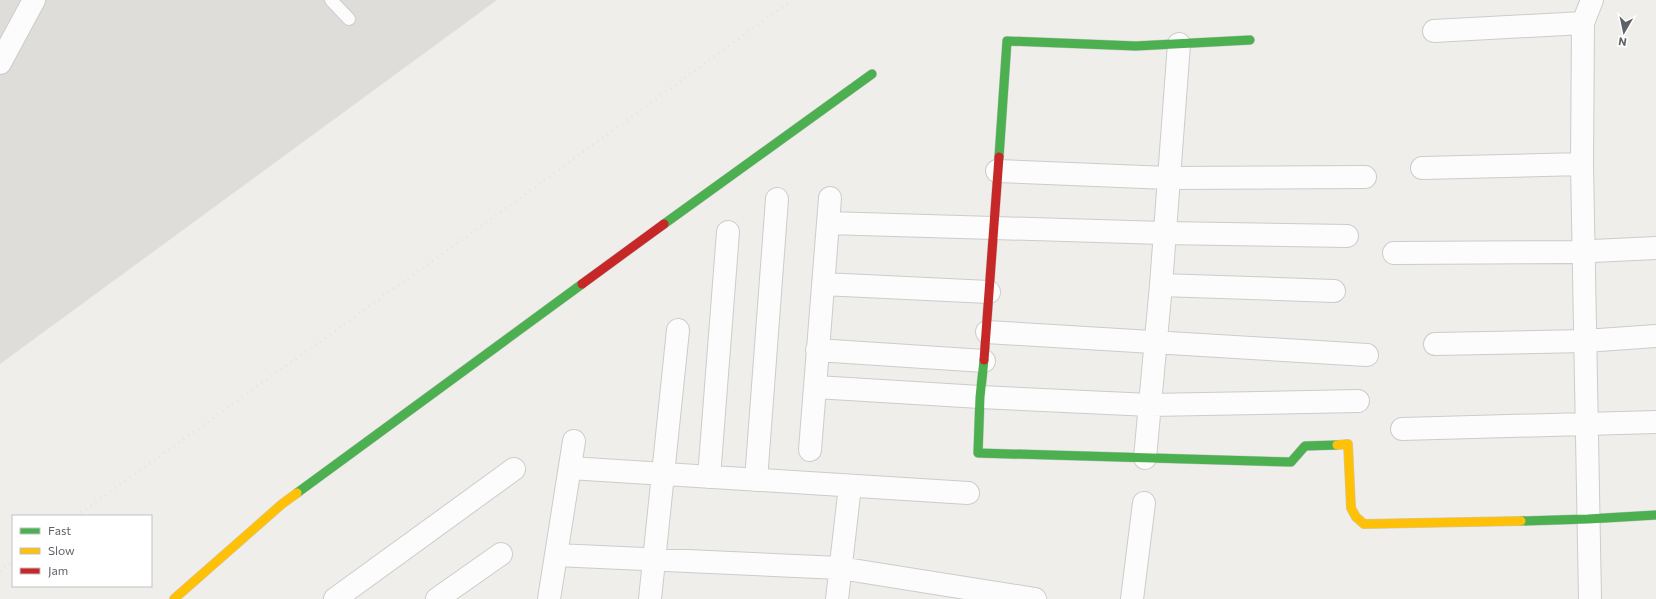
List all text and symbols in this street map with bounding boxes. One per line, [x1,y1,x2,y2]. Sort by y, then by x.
north arrow [1604,12,1644,52]
text: N [1617,35,1627,49]
legend [12,515,152,587]
text: Fast [48,523,71,537]
text: Slow [48,543,75,557]
text: Jam [48,563,68,578]

